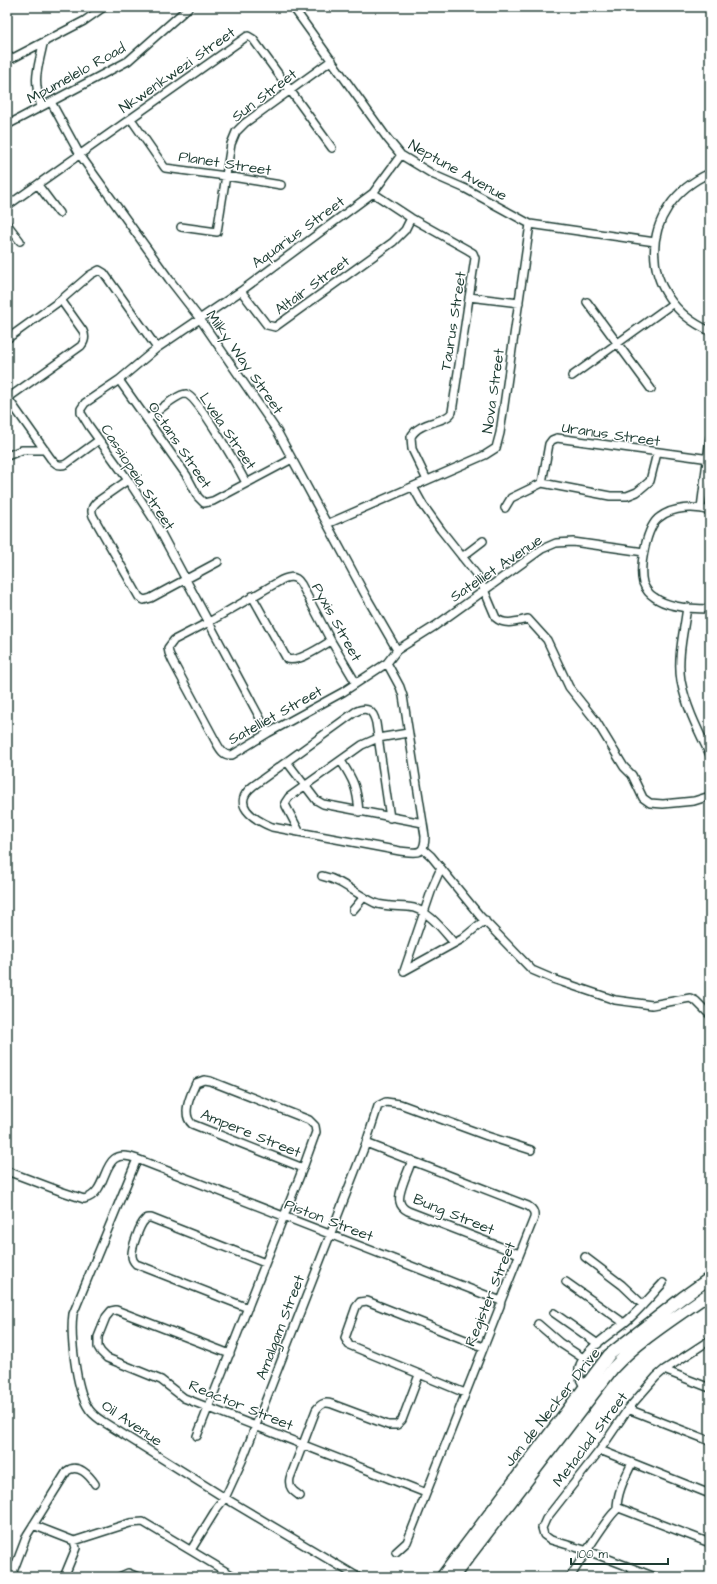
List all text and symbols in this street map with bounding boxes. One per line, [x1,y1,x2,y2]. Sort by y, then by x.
street label: Nkwenkwezi Street [115,22,240,119]
street label: Mpumelelo Road [23,37,130,109]
street label: Sun Street [227,64,301,127]
street label: Neptune Avenue [405,135,511,206]
street label: Planet Street [177,146,273,181]
street label: Aquarius Street [247,191,349,273]
street label: Altair Street [270,251,354,320]
street label: Taurus Street [435,270,472,372]
street label: Milky Way Street [200,306,288,419]
street label: Nova Street [477,347,510,435]
street label: Lvela Street [194,389,261,474]
street label: Octans Street [143,398,216,493]
street label: Uranus Street [560,417,662,452]
street label: Cassiopeia Street [95,420,180,534]
street label: Satelliet Avenue [446,530,547,607]
street label: Pyxis Street [305,579,367,666]
street label: Satelliet Street [224,681,326,750]
street label: Ampere Street [198,1104,304,1163]
street label: Bung Street [410,1189,498,1241]
street label: Piston Street [281,1194,376,1247]
street label: Register Street [460,1239,522,1350]
street label: Amalgam Street [251,1272,311,1383]
street label: Jan de Necker Drive [499,1343,606,1471]
street label: Reactor Street [185,1375,296,1436]
street label: Metaclad Street [548,1388,633,1491]
street label: Oil Avenue [97,1395,166,1452]
scale bar [571,1540,668,1566]
text: 100 m [577,1546,608,1563]

